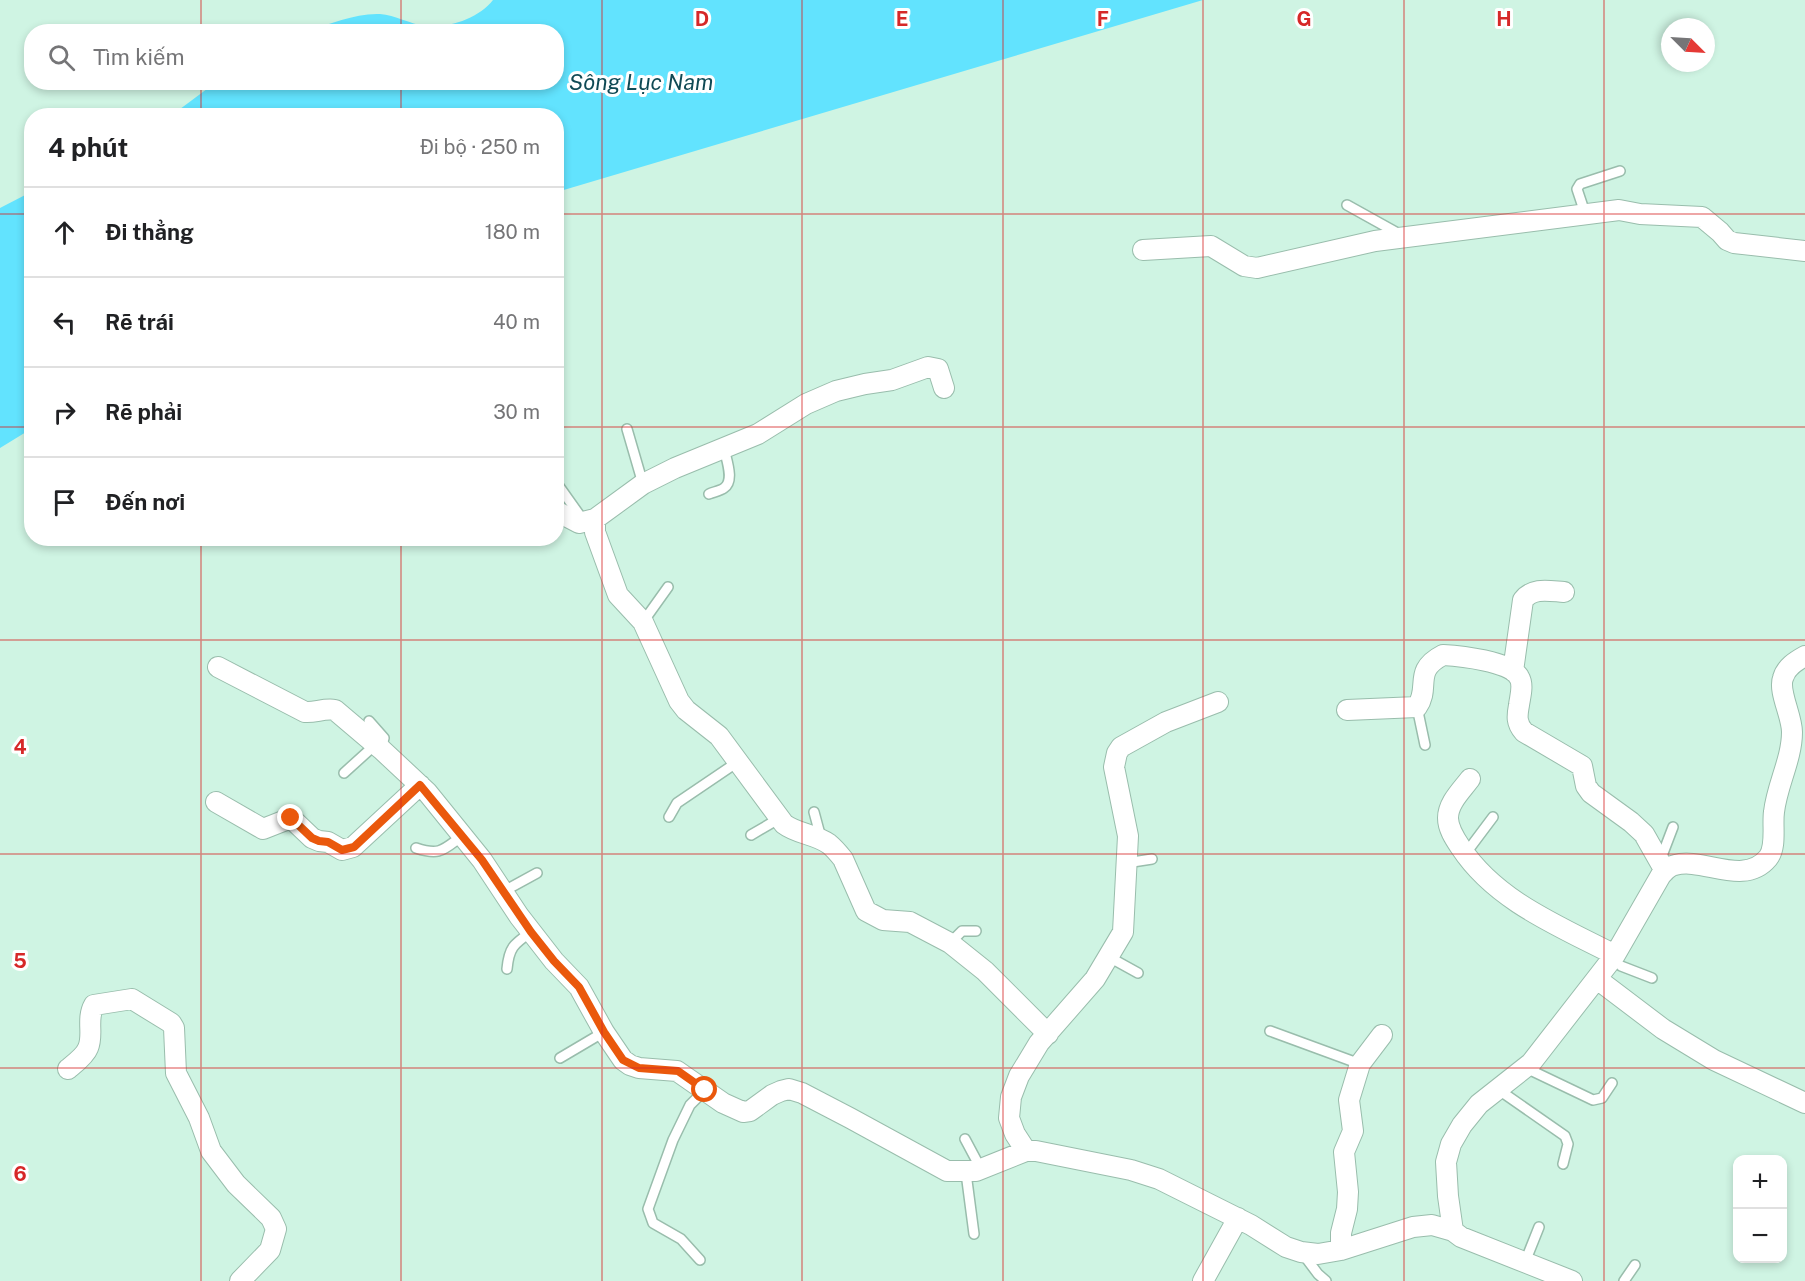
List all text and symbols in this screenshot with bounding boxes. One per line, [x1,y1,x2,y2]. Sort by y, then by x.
text: D [695,7,709,31]
text: E [896,7,908,31]
text: F [1097,7,1109,31]
text: G [1296,7,1312,31]
text: H [1496,7,1512,31]
north arrow [1661,18,1715,72]
search box [24,24,564,90]
icon: search [45,41,78,74]
text: Tìm kiếm [93,44,184,70]
water label: Sông Lục Nam [569,69,713,95]
text: 4 phút [48,132,128,163]
text: Đi bộ · 250 m [420,135,540,159]
icon: ahead [48,216,81,249]
text: Đi thẳng [105,219,194,245]
text: 180 m [485,220,540,244]
icon: left [48,306,81,339]
text: Rẽ trái [105,309,174,335]
text: 40 m [493,310,540,334]
icon: right [48,396,81,429]
text: Rẽ phải [105,399,182,425]
text: 30 m [493,400,540,424]
icon: arrive [48,486,81,519]
text: Đến nơi [105,489,185,515]
text: 4 [13,735,27,759]
route end [277,804,303,830]
text: 5 [13,949,27,973]
route start [691,1076,717,1102]
map controls [1733,1155,1787,1263]
button: + [1733,1155,1787,1209]
text: 6 [13,1162,27,1186]
button: − [1733,1209,1787,1263]

